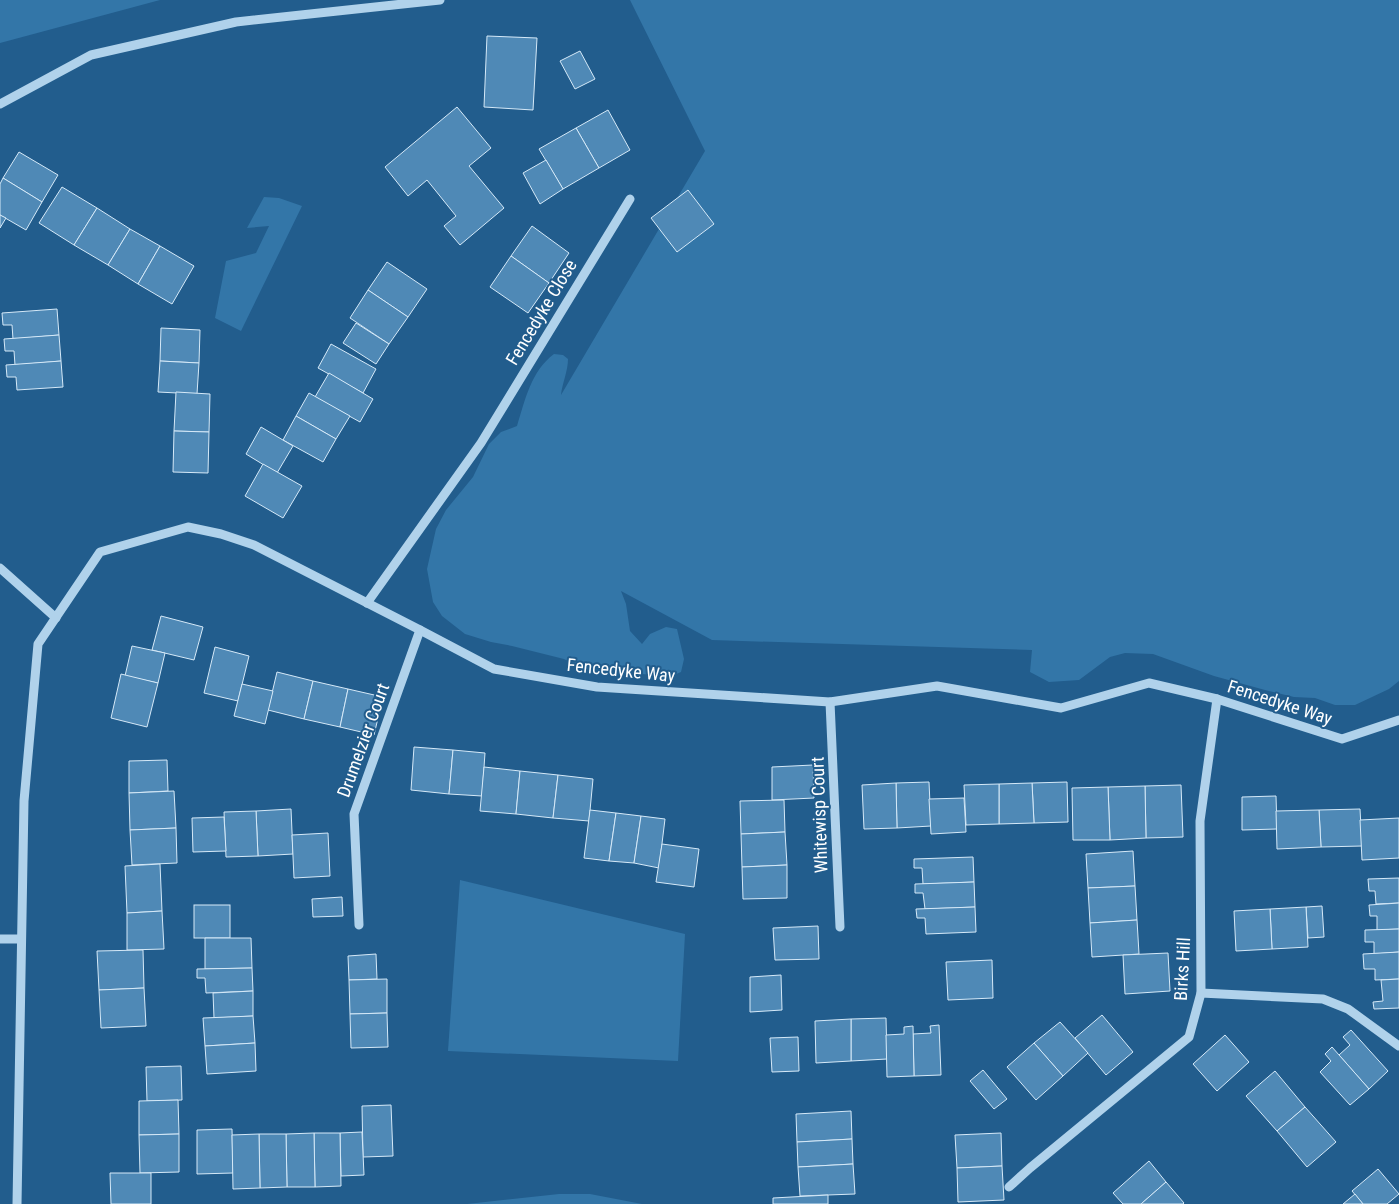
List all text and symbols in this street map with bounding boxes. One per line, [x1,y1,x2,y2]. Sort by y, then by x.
street label: Fencedyke Close [501,255,581,369]
street label: Fencedyke Way [566,654,677,686]
street label: Fencedyke Way [1225,675,1335,729]
street label: Drumelzier Court [333,680,393,800]
street label: Whitewisp Court [806,756,832,874]
street label: Birks Hill [1170,937,1194,1001]

